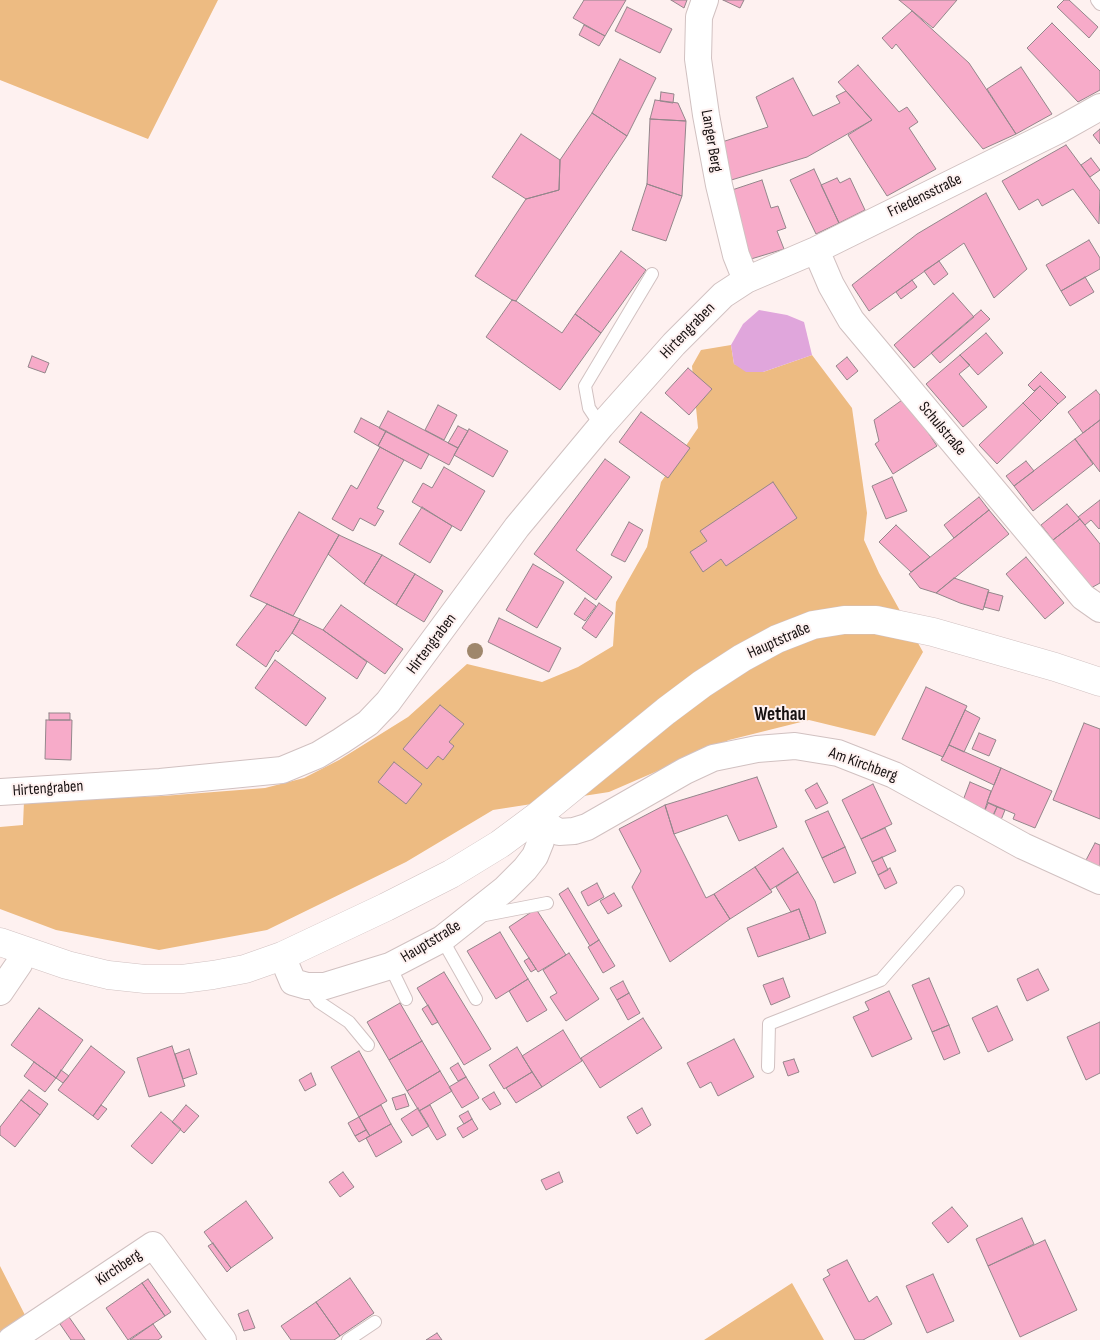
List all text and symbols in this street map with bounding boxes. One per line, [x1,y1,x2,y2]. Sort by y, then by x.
street label: Langer Berg [696,108,726,174]
street label: Friedensstraße [885,170,965,222]
street label: Hirtengraben [657,299,719,363]
street label: Schulstraße [914,398,970,460]
street label: Hirtengraben [403,610,461,678]
street label: Hauptstraße [745,619,813,663]
district label: Wethau [754,704,806,726]
street label: Am Kirchberg [826,744,900,786]
street label: Hirtengraben [12,777,84,801]
street label: Hauptstraße [397,917,465,967]
street label: Kirchberg [92,1246,146,1290]

